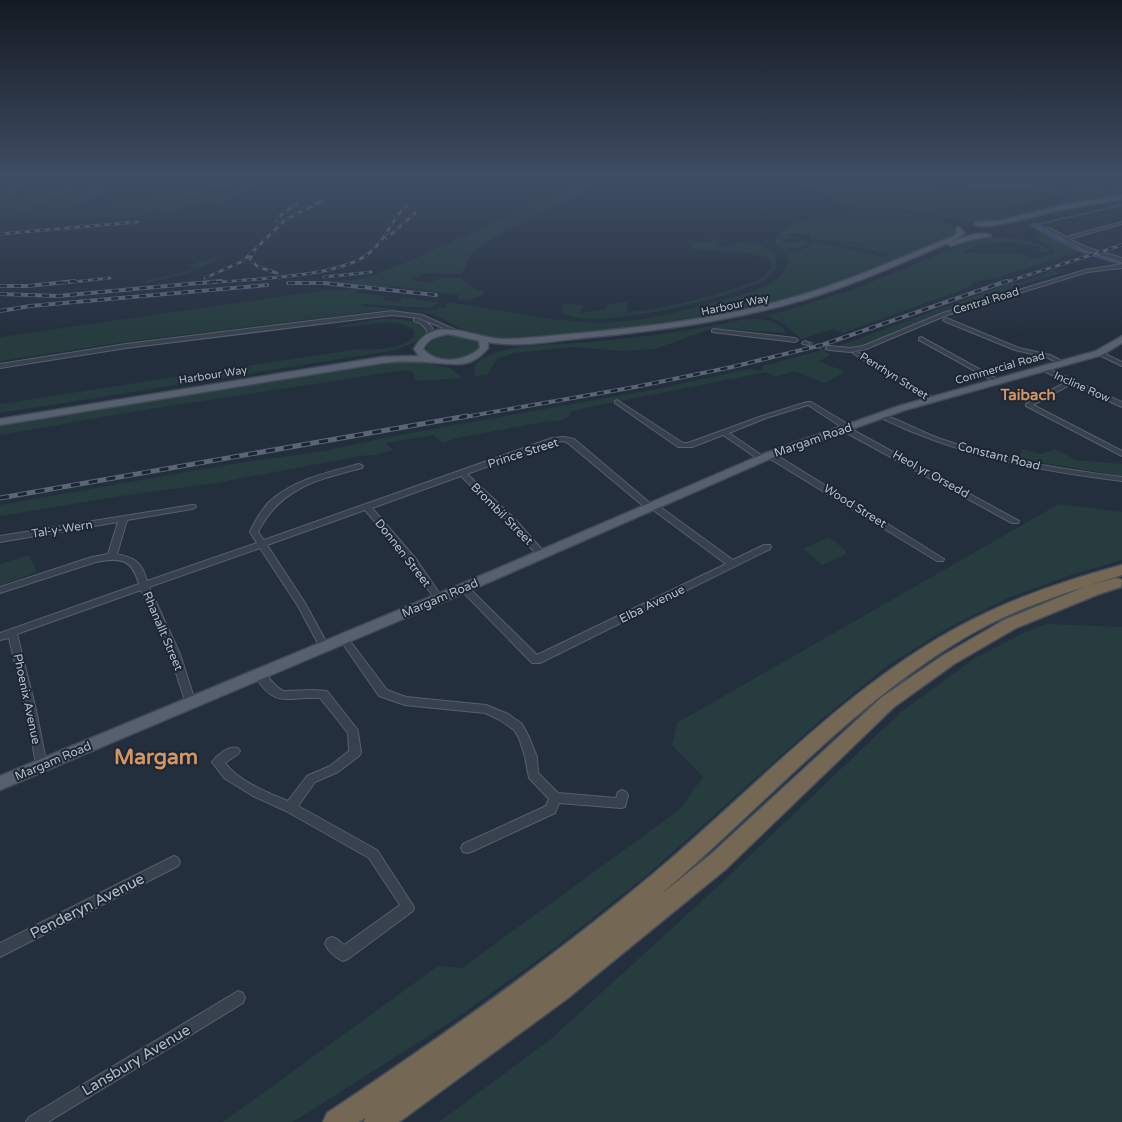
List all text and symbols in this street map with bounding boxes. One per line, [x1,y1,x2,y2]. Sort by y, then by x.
street label: Central Road [952,285,1021,317]
street label: Harbour Way [700,291,770,319]
street label: Commercial Road [954,349,1046,387]
street label: Penrhyn Street [858,350,930,402]
street label: Harbour Way [178,363,248,387]
street label: Incline Row [1052,369,1112,405]
district label: Taibach [999,386,1056,404]
street label: Margam Road [772,420,854,460]
street label: Prince Street [486,435,560,471]
street label: Constant Road [956,439,1042,473]
street label: Heol yr Orsedd [890,447,972,501]
street label: Brombil Street [468,480,536,548]
street label: Wood Street [821,481,889,531]
street label: Donnen Street [372,516,434,590]
street label: Tal-y-Wern [30,517,94,541]
street label: Margam Road [400,576,480,620]
street label: Elba Avenue [617,582,687,626]
street label: Rhanallt Street [140,589,186,673]
street label: Phoenix Avenue [11,652,43,746]
street label: Margam Road [13,739,93,783]
district label: Margam [114,745,198,770]
street label: Penderyn Avenue [27,869,147,943]
street label: Lansbury Avenue [78,1021,194,1099]

